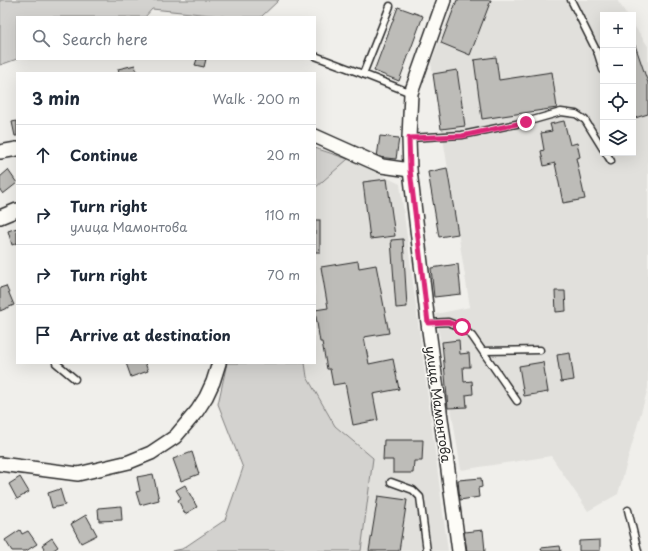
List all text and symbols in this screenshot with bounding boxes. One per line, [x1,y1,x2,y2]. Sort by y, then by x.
map controls [600,12,636,156]
button: + [600,12,636,48]
search box [16,16,316,60]
icon: search [30,27,52,49]
text: Search here [62,27,148,50]
button: − [600,48,636,84]
button: locate [600,84,636,120]
text: 3 min [32,85,80,111]
text: Walk · 200 m [212,89,300,108]
route end [517,113,535,131]
button: layers [600,120,636,156]
text: Continue [70,143,138,166]
icon: ahead [32,144,54,166]
text: 20 m [266,145,300,164]
text: Turn right [70,194,147,217]
icon: right [32,204,54,226]
text: 110 m [265,205,300,224]
text: улица Мамонтова [70,217,187,236]
text: Turn right [70,263,147,286]
icon: right [32,264,54,286]
text: 70 m [267,265,300,284]
route start [453,318,471,336]
text: Arrive at destination [70,323,231,346]
icon: arrive [32,324,54,346]
street label: улица Мамонтова [421,345,457,464]

